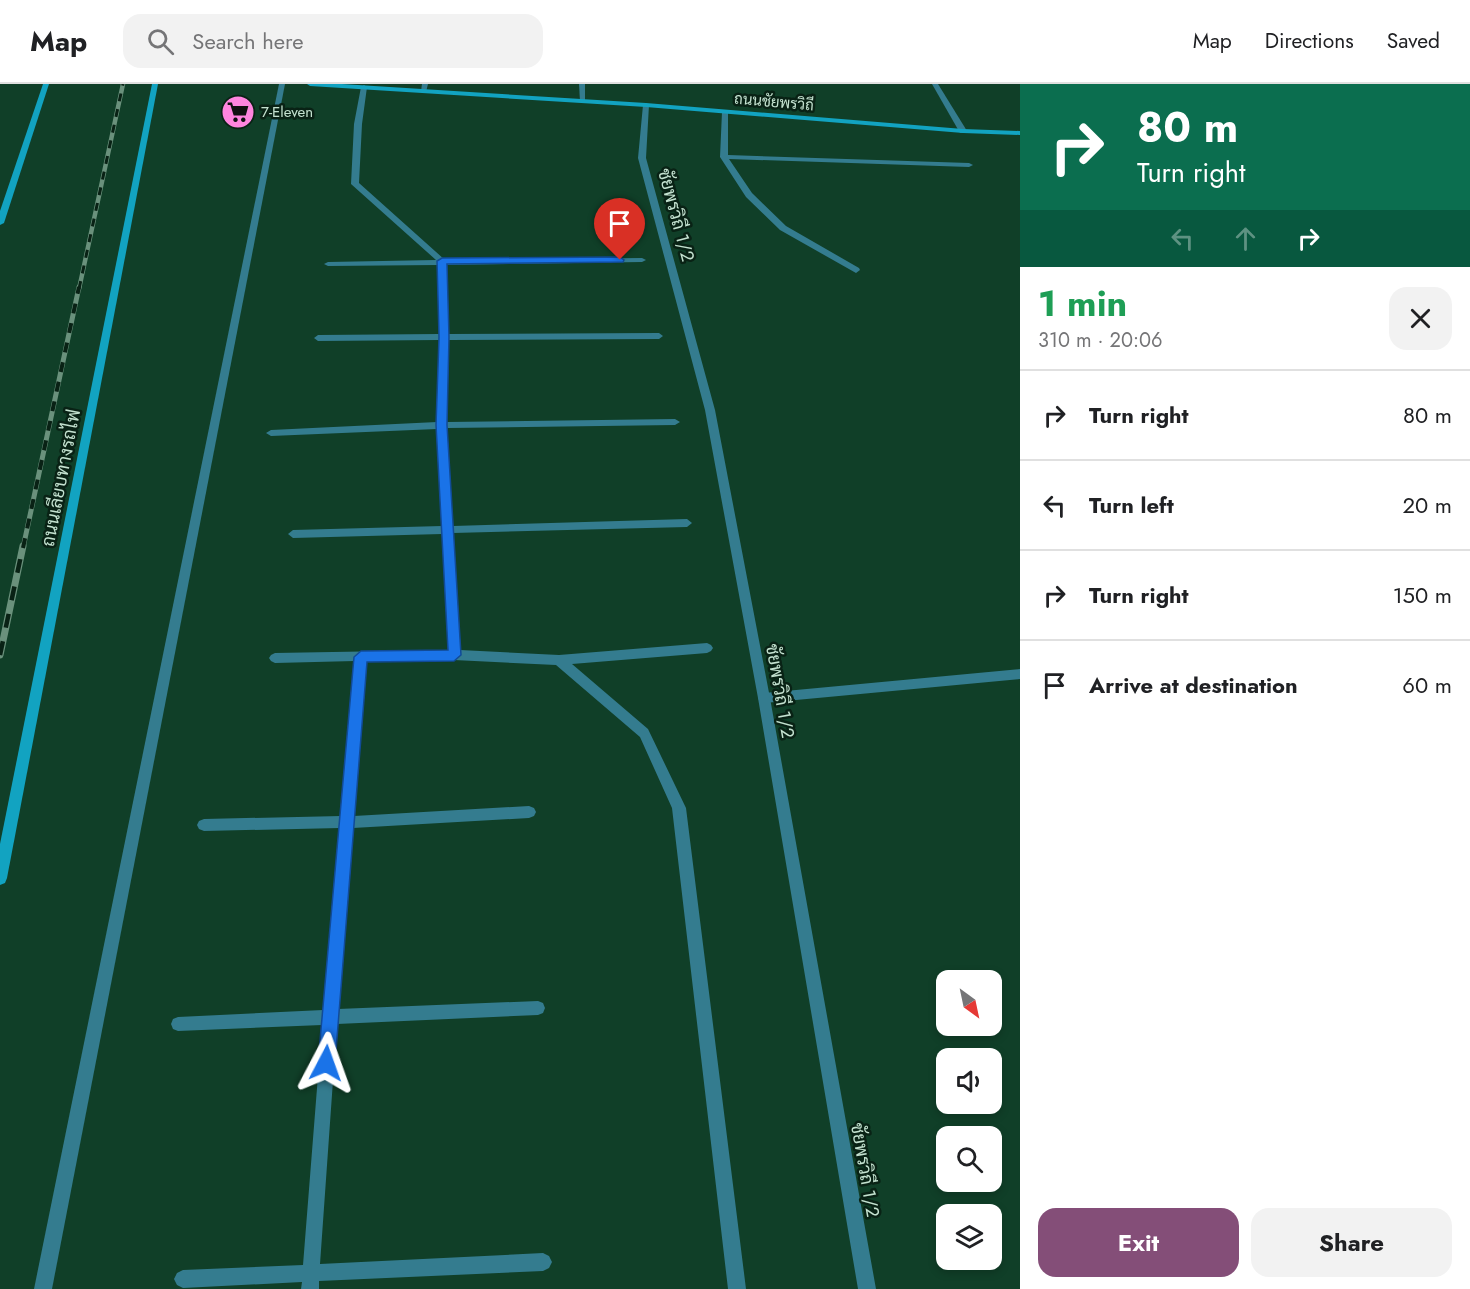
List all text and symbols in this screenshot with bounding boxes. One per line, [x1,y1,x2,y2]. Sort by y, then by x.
search box [123,14,543,68]
text: Map [30,21,87,62]
icon: search [144,25,177,58]
text: Search here [192,25,304,57]
text: Map [1193,26,1232,56]
text: Directions [1265,26,1354,56]
text: Saved [1387,26,1440,56]
street label: ถนนชัยพรวิถี [733,88,815,116]
supermarket icon: 7-Eleven [220,94,256,130]
text: 80 m [1137,97,1238,158]
place label: 7-Eleven [261,101,313,123]
icon: right [1038,108,1116,186]
text: Turn right [1137,153,1245,192]
street label: ชัยพรวิถี 1/2 [651,165,701,265]
pin [594,198,645,260]
icon: arrive [603,207,636,240]
icon: left [1166,222,1199,255]
icon: ahead [1229,222,1262,255]
icon: right [1292,222,1325,255]
text: 1 min [1038,277,1127,329]
button: close [1389,287,1452,350]
text: 310 m · 20:06 [1038,326,1162,355]
icon: right [1038,399,1071,432]
text: Turn right [1089,399,1189,431]
text: 80 m [1403,399,1452,431]
street label: ถนนเลียบทางรถไฟ [35,407,87,549]
icon: left [1038,489,1071,522]
text: Turn left [1089,489,1174,521]
text: 20 m [1403,489,1452,521]
icon: right [1038,579,1071,612]
text: Turn right [1089,579,1189,611]
text: 150 m [1393,579,1452,611]
street label: ชัยพรวิถี 1/2 [759,642,801,740]
icon: arrive [1038,669,1071,702]
text: Arrive at destination [1089,669,1298,701]
text: 60 m [1402,669,1452,701]
north arrow [936,970,1002,1036]
map controls [936,970,1002,1270]
position arrow [294,1031,358,1095]
button: sound [936,1048,1002,1114]
street label: ชัยพรวิถี 1/2 [844,1121,886,1219]
button: search [936,1126,1002,1192]
button: layers [936,1204,1002,1270]
button: Exit [1038,1208,1239,1277]
button: Share [1251,1208,1452,1277]

